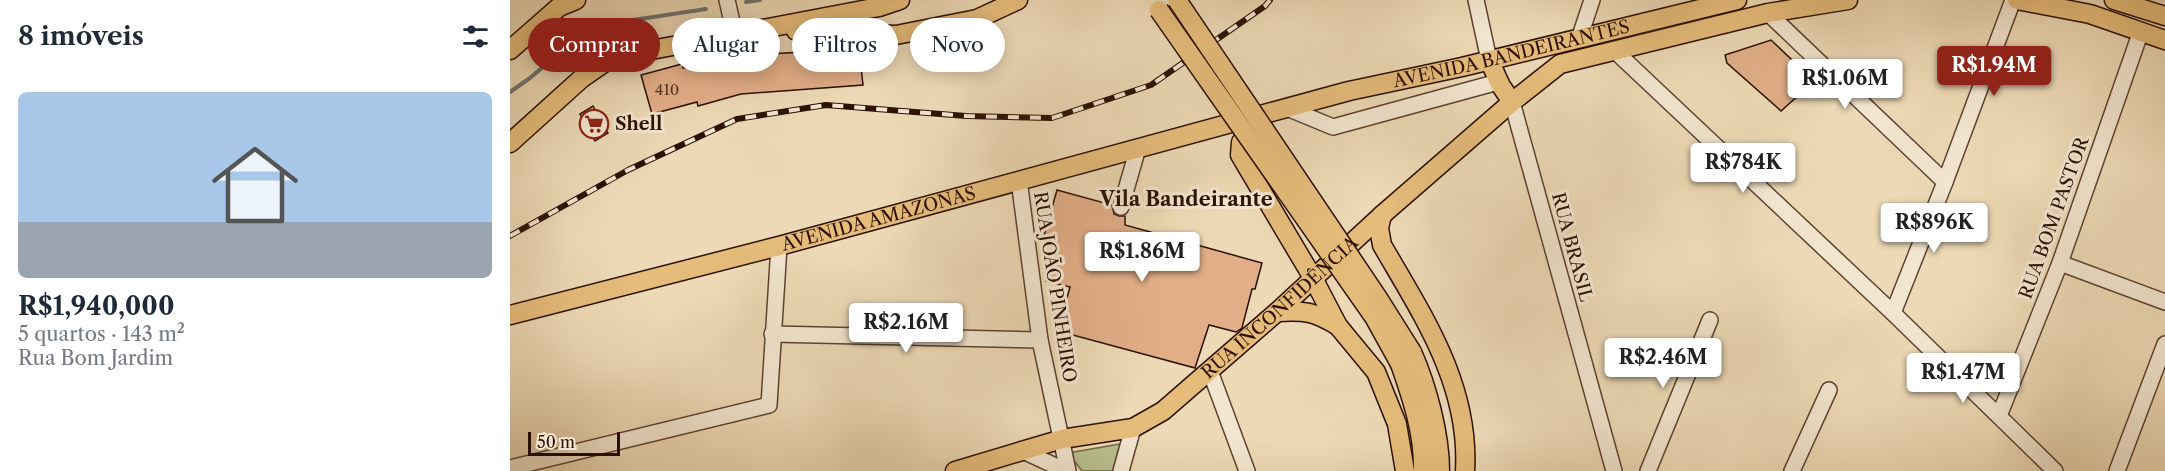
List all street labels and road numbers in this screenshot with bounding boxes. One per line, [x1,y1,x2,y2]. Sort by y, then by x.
street label: AVENIDA BANDEIRANTES [1390,16,1632,93]
street label: RUA BOM PASTOR [2015,133,2094,302]
street label: AVENIDA AMAZONAS [778,182,978,256]
street label: RUA JOÃO PINHEIRO [1029,190,1083,384]
street label: RUA BRASIL [1547,190,1597,304]
street label: RUA INCONFIDÊNCIA [1197,231,1363,383]

